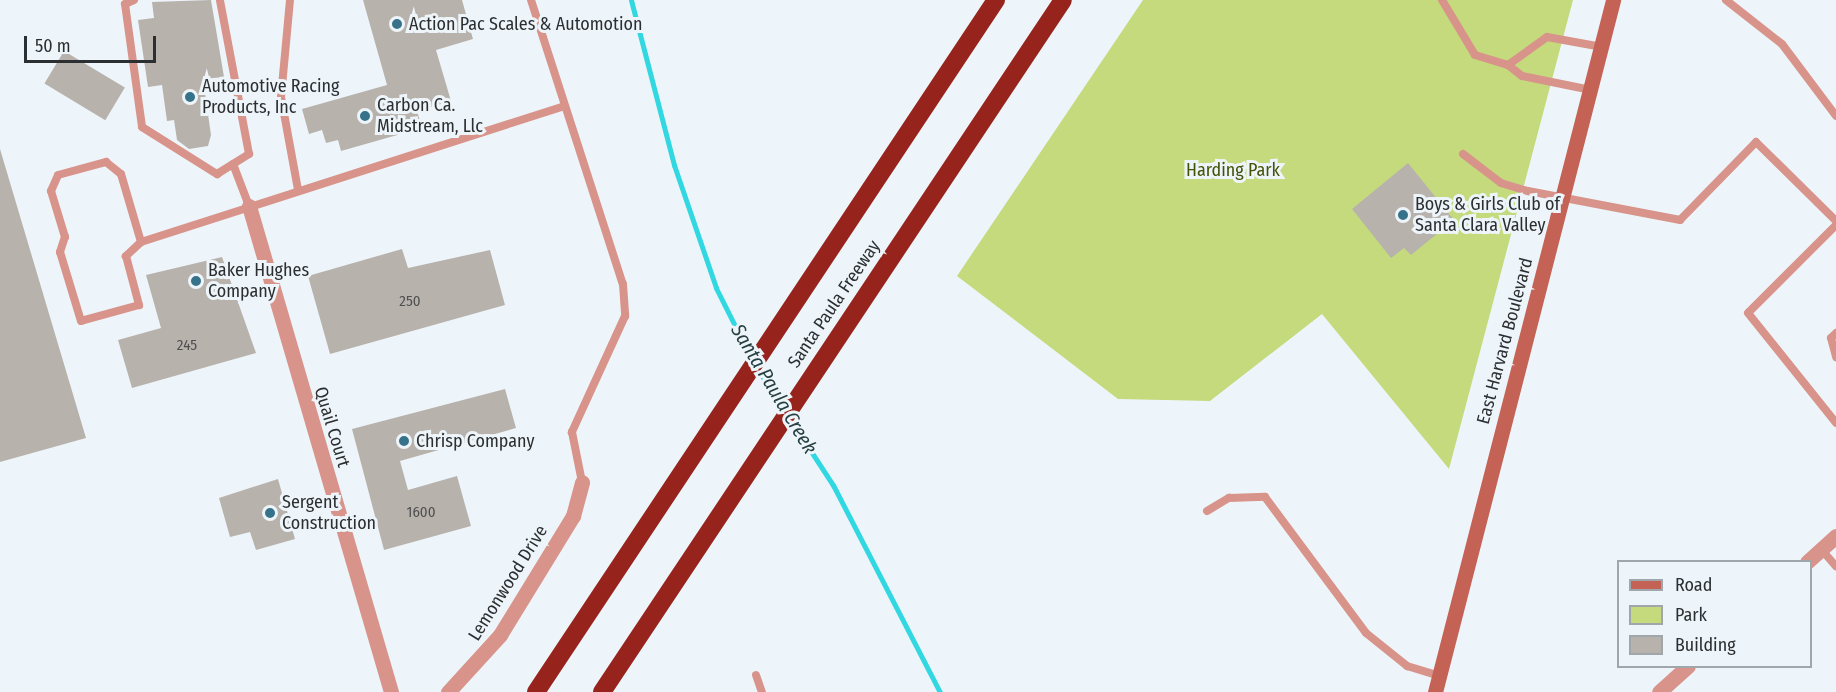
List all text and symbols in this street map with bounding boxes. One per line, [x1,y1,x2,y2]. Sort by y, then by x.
place label: Action Pac Scales & Automotion [409,13,642,35]
marker: Action Pac Scales & Automotion [390,17,404,31]
scale bar [27,24,159,62]
text: 50 m [35,35,71,57]
place label: Automotive Racing Products, Inc [202,76,339,118]
marker: Automotive Racing Products, Inc [183,90,197,104]
place label: Carbon Ca. Midstream, Llc [377,95,483,138]
marker: Carbon Ca. Midstream, Llc [358,109,372,123]
park label: Harding Park [1186,159,1280,181]
place label: Boys & Girls Club of Santa Clara Valley [1415,194,1560,236]
marker: Boys & Girls Club of Santa Clara Valley [1396,208,1410,222]
street label: Santa Paula Freeway [783,236,885,372]
street label: East Harvard Boulevard [1472,256,1538,426]
place label: Baker Hughes Company [208,260,309,302]
marker: Baker Hughes Company [189,274,203,288]
house number: 250 [399,293,421,311]
water label: Santa Paula Creek [726,320,822,458]
house number: 245 [177,337,197,355]
street label: Quail Court [310,384,354,470]
place label: Chrisp Company [416,430,534,452]
marker: Chrisp Company [397,434,411,448]
place label: Sergent Construction [282,492,376,534]
house number: 1600 [407,504,435,522]
marker: Sergent Construction [263,506,277,520]
street label: Lemonwood Drive [464,521,552,645]
legend [1617,560,1812,668]
text: Road [1675,574,1712,596]
text: Park [1675,604,1707,626]
text: Building [1675,634,1736,656]

